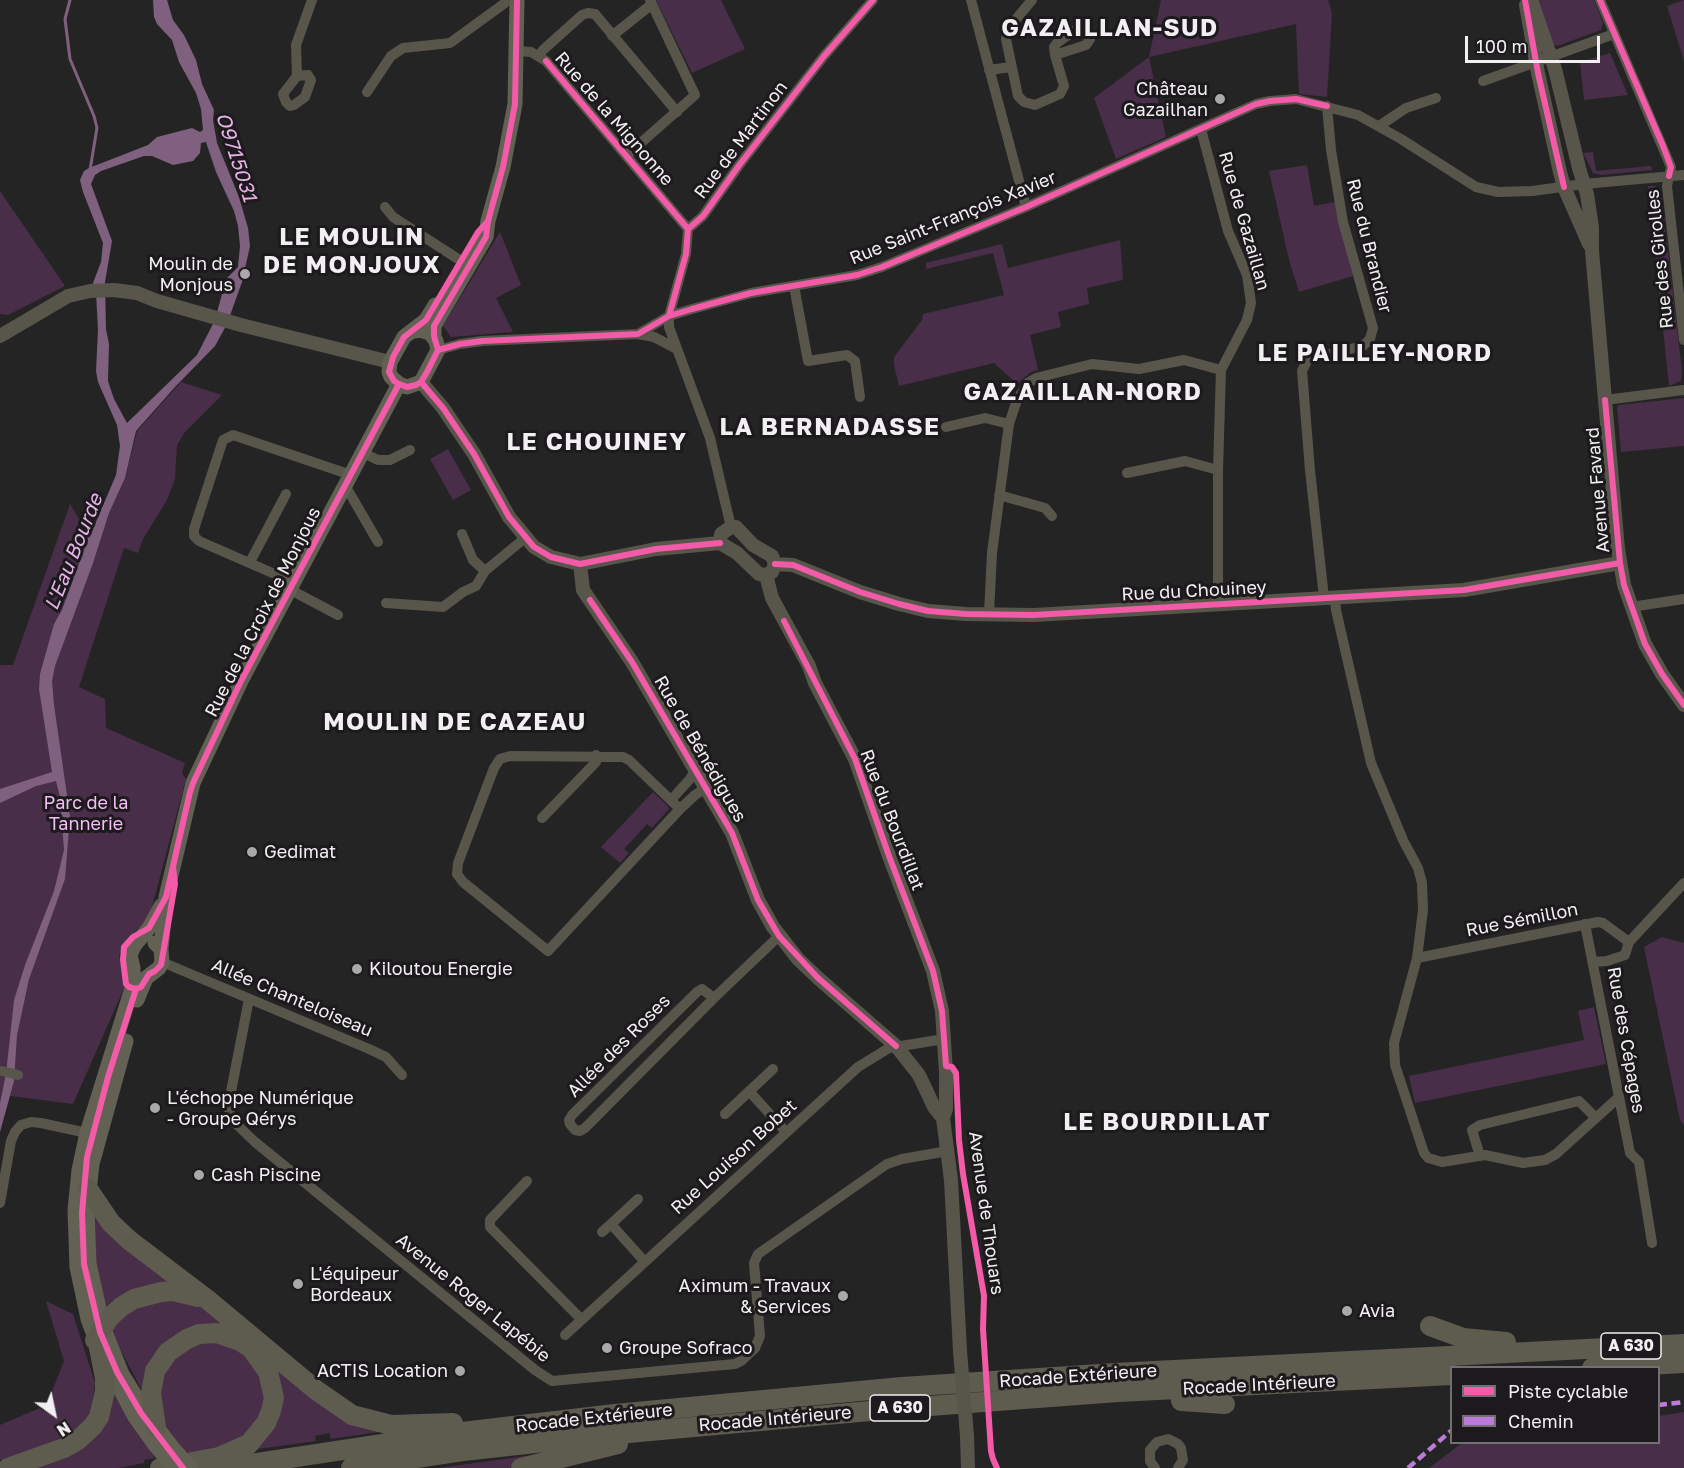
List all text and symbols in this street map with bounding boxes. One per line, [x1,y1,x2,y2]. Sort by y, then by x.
district label: GAZAILLAN-SUD [1001,14,1219,42]
scale bar [1468,24,1603,62]
text: 100 m [1476,35,1527,57]
street label: Rue de la Mignonne [550,48,678,190]
street label: Rue de Martinon [690,77,792,203]
place label: Château Gazailhan [1123,78,1208,121]
marker: Château Gazailhan [1213,92,1227,106]
water label: O9715031 [210,109,262,205]
street label: Rue de Gazaillan [1214,149,1274,293]
street label: Rue Saint-François Xavier [847,167,1059,269]
street label: Rue du Brandier [1342,177,1396,315]
street label: Rue des Girolles [1642,188,1678,330]
district label: LE MOULIN DE MONJOUX [263,223,441,279]
place label: Moulin de Monjous [148,253,233,296]
marker: Moulin de Monjous [238,267,252,281]
district label: LE PAILLEY-NORD [1257,339,1493,367]
district label: GAZAILLAN-NORD [964,378,1202,406]
district label: LA BERNADASSE [719,413,941,441]
street label: Avenue Favard [1582,426,1614,554]
district label: LE CHOUINEY [507,428,687,456]
water label: L'Eau Bourde [40,490,108,614]
street label: Rue de la Croix de Monjous [201,503,325,721]
street label: Rue du Chouiney [1121,576,1267,606]
street label: Rue de Bénédigues [649,672,751,826]
district label: MOULIN DE CAZEAU [323,708,587,736]
street label: Rue du Bourdillat [855,746,929,894]
park label: Parc de la Tannerie [44,792,128,834]
place label: Gedimat [264,841,336,863]
marker: Gedimat [245,845,259,859]
street label: Rue Sémillon [1464,899,1580,941]
street label: Allée Chanteloiseau [208,954,376,1042]
place label: Kiloutou Energie [369,958,513,980]
marker: Kiloutou Energie [350,962,364,976]
street label: Rue des Cépages [1602,965,1650,1115]
street label: Allée des Roses [563,990,675,1102]
place label: L'échoppe Numérique - Groupe Qérys [167,1087,354,1130]
street label: Rue Louison Bobet [667,1095,801,1219]
marker: L'échoppe Numérique - Groupe Qérys [148,1101,162,1115]
district label: LE BOURDILLAT [1063,1108,1271,1136]
street label: Avenue de Thouars [964,1130,1008,1296]
place label: Cash Piscine [211,1164,321,1186]
marker: Cash Piscine [192,1168,206,1182]
street label: Avenue Roger Lapébie [391,1229,555,1367]
place label: L'équipeur Bordeaux [310,1263,399,1306]
place label: Aximum - Travaux & Services [679,1275,831,1318]
marker: L'équipeur Bordeaux [291,1277,305,1291]
marker: Aximum - Travaux & Services [836,1289,850,1303]
place label: Avia [1359,1300,1395,1322]
marker: Avia [1340,1304,1354,1318]
road number: A 630 [1601,1333,1661,1359]
place label: Groupe Sofraco [619,1337,753,1359]
marker: Groupe Sofraco [600,1341,614,1355]
place label: ACTIS Location [317,1360,448,1382]
street label: Rocade Extérieure [998,1360,1158,1392]
marker: ACTIS Location [453,1364,467,1378]
legend [1450,1366,1660,1444]
street label: Rocade Intérieure [1182,1370,1336,1400]
text: Piste cyclable [1508,1380,1628,1402]
north arrow [24,1384,84,1444]
road number: A 630 [870,1395,930,1421]
street label: Rocade Extérieure [514,1399,674,1437]
street label: Rocade Intérieure [698,1402,852,1436]
text: Chemin [1508,1410,1574,1432]
text: N [53,1417,74,1441]

